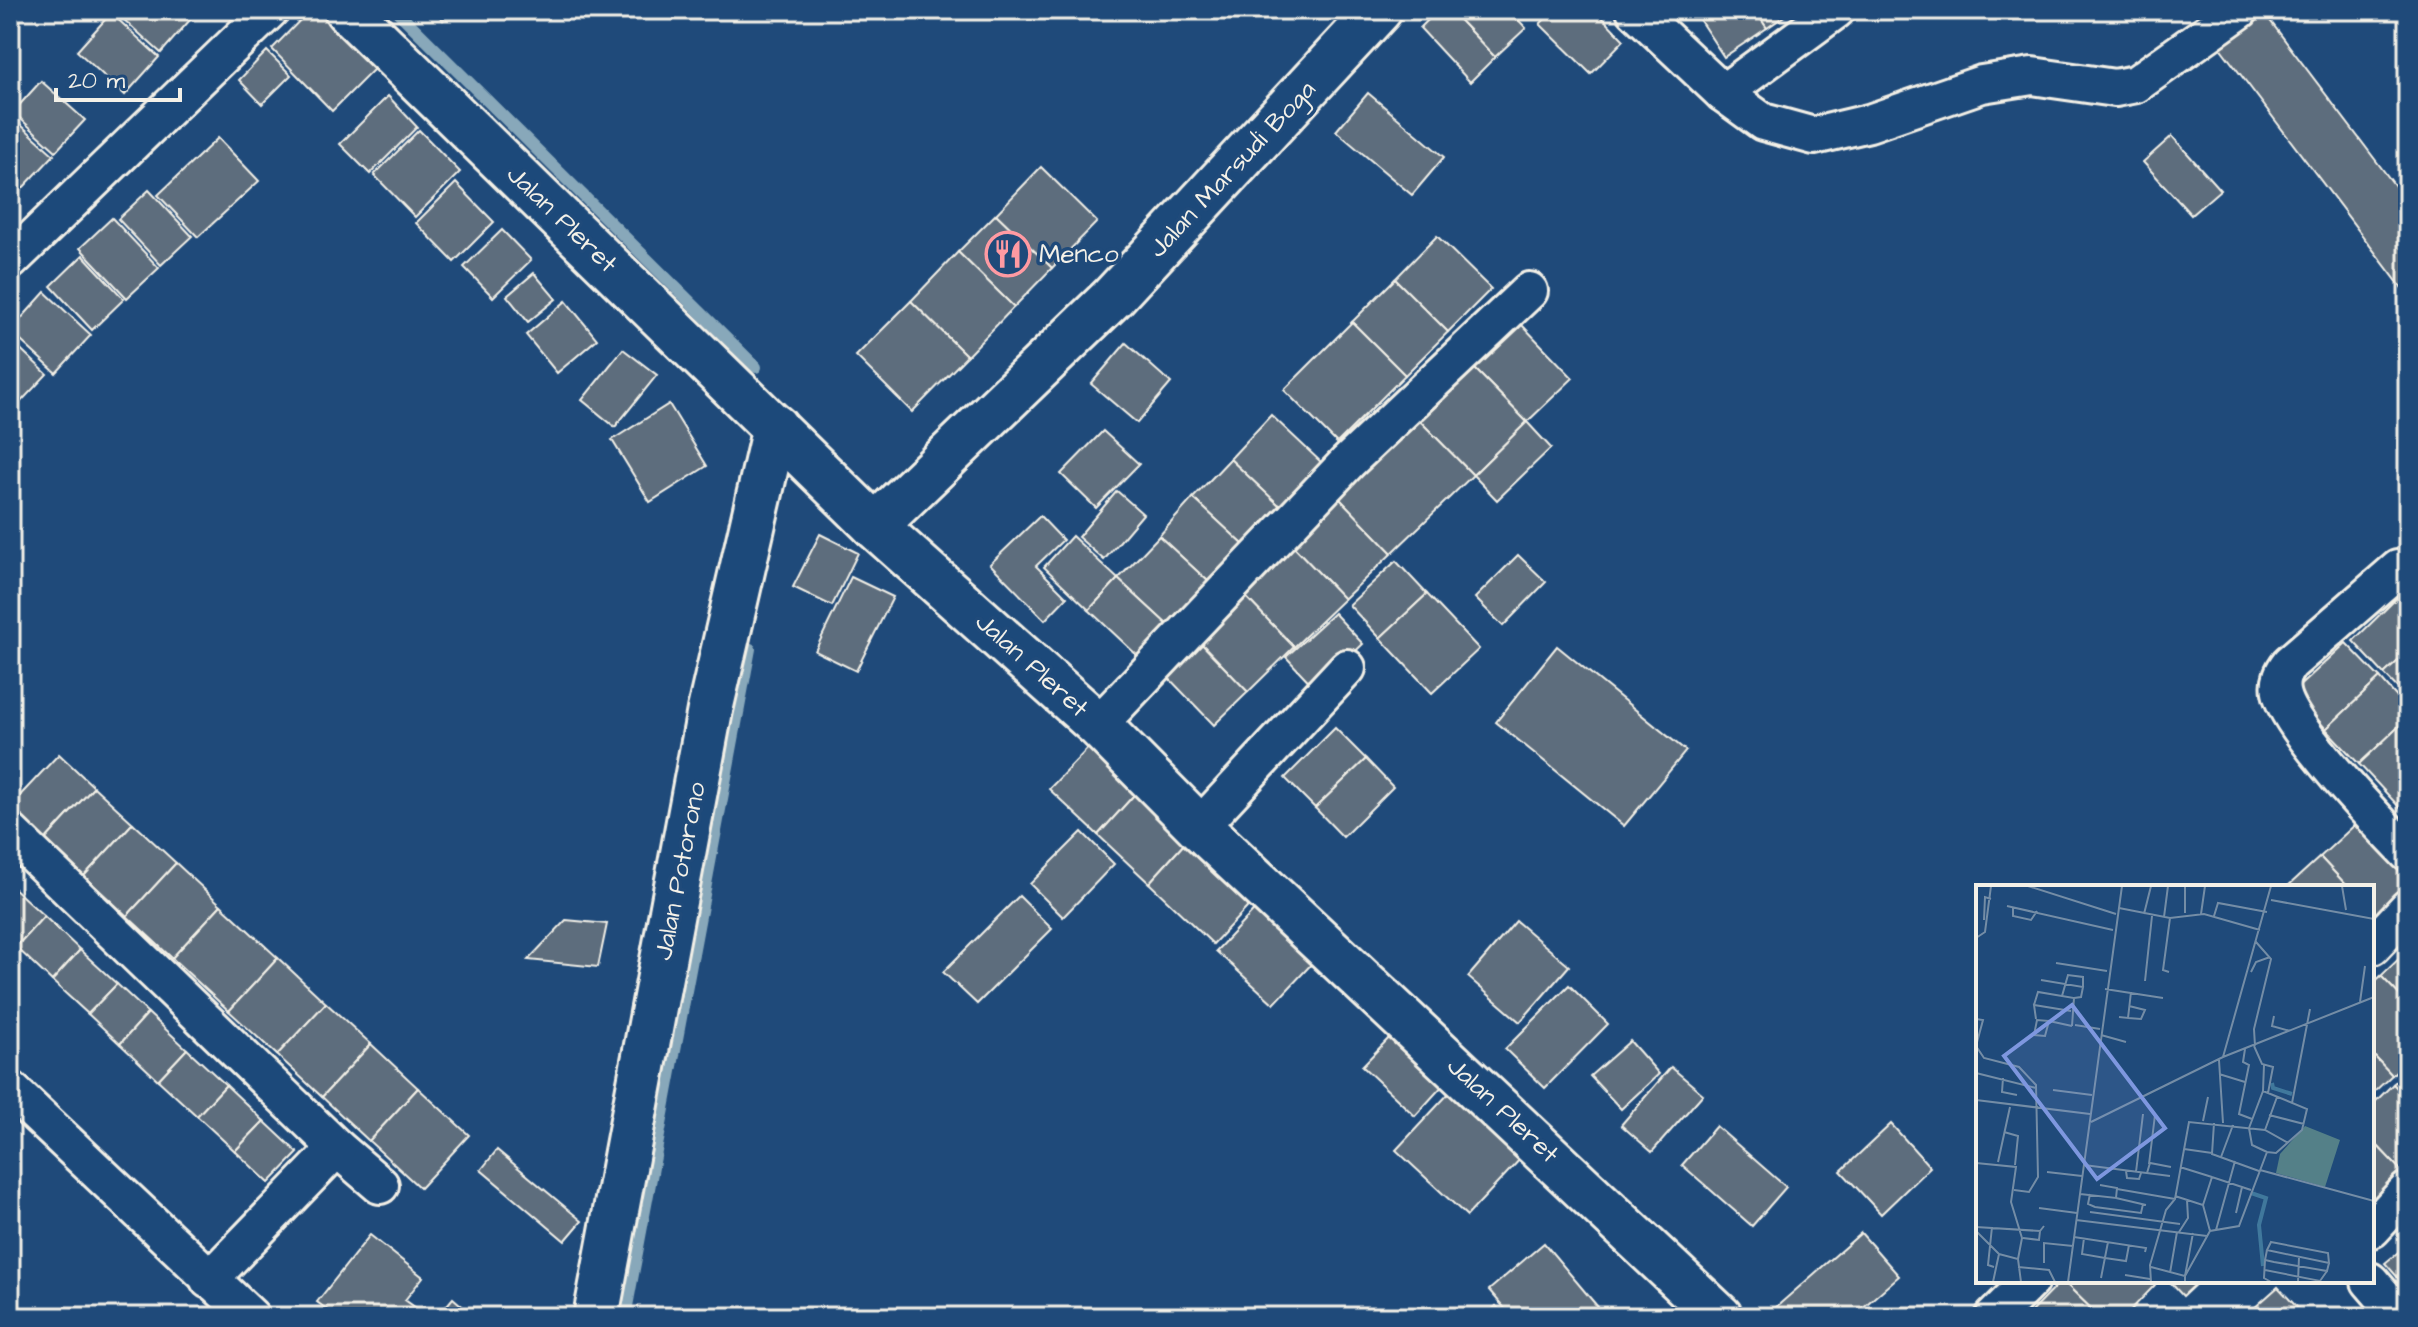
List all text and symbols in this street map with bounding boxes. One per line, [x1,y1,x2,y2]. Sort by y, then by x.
scale bar [56,52,180,102]
text: 20 m [68,64,125,98]
street label: Jalan Marsudi Boga [1140,72,1325,267]
street label: Jalan Pleret [499,157,626,281]
restaurant icon: Menco [984,230,1032,278]
place label: Menco [1039,236,1119,272]
street label: Jalan Pleret [967,604,1097,726]
street label: Jalan Potorono [645,779,715,963]
inset map [1976,885,2374,1283]
street label: Jalan Pleret [1439,1049,1567,1172]

